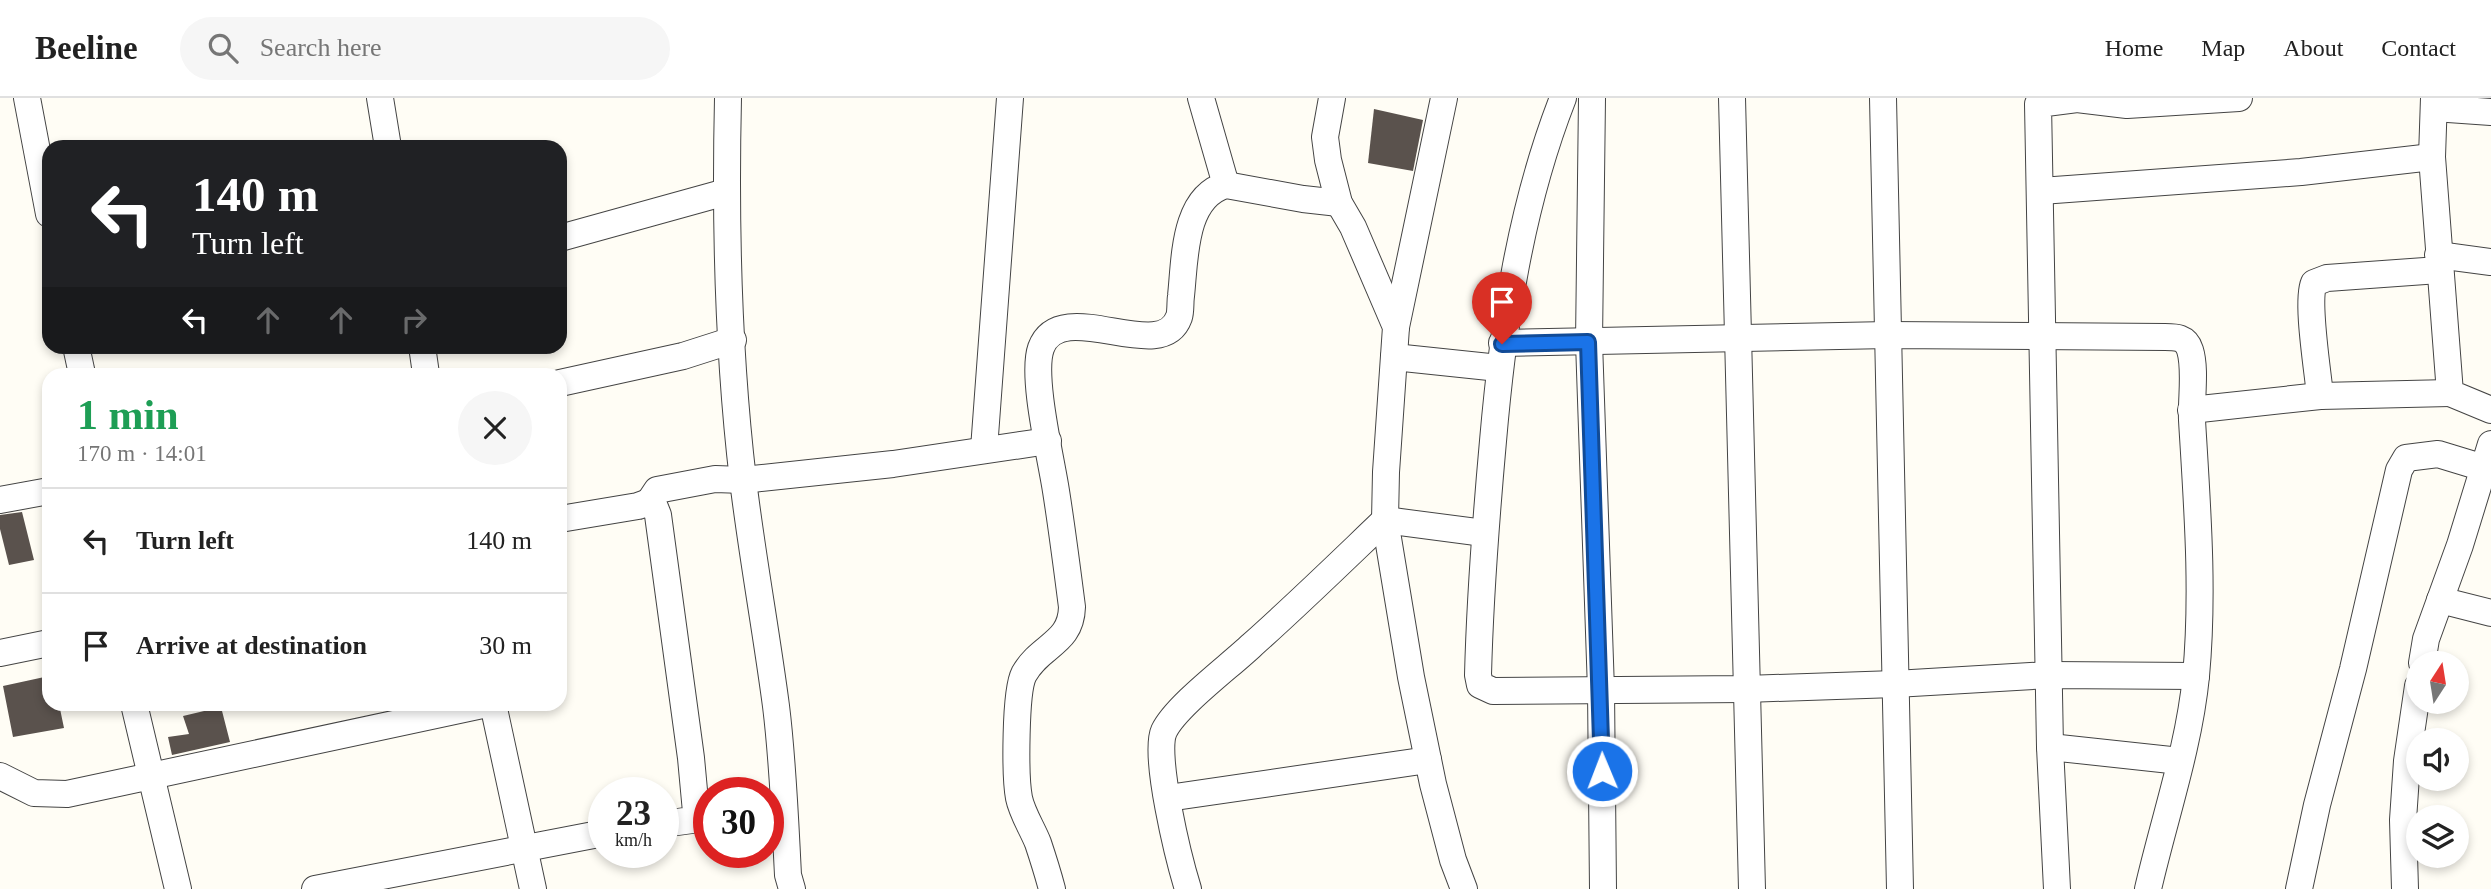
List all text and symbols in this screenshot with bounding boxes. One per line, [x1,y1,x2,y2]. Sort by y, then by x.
search box [180,17,670,80]
icon: search [204,29,242,67]
text: Beeline [35,30,138,66]
text: Search here [260,33,382,62]
text: Home [2105,35,2163,61]
text: Map [2201,35,2245,61]
text: About [2283,35,2343,61]
text: Contact [2381,35,2456,61]
text: 140 m [192,167,319,222]
icon: left [77,168,168,259]
text: Turn left [192,225,304,261]
pin [1472,272,1532,344]
icon: arrive [1483,283,1521,321]
icon: left [176,301,214,339]
icon: ahead [249,301,287,339]
icon: ahead [322,301,360,339]
icon: right [395,301,433,339]
button: close [458,391,532,465]
text: 1 min [77,392,179,438]
text: 170 m · 14:01 [77,441,207,466]
icon: left [77,522,115,560]
text: Turn left [136,526,234,555]
text: 140 m [466,526,532,555]
icon: arrive [77,627,115,665]
text: Arrive at destination [136,631,367,660]
text: 30 m [479,631,532,660]
north arrow [2406,651,2469,714]
map controls [2406,651,2469,868]
button: sound [2406,728,2469,791]
position arrow [1565,734,1639,808]
speed limit sign: 30 [693,777,784,868]
text: 23 [616,794,651,833]
button: layers [2406,805,2469,868]
text: km/h [615,830,652,850]

